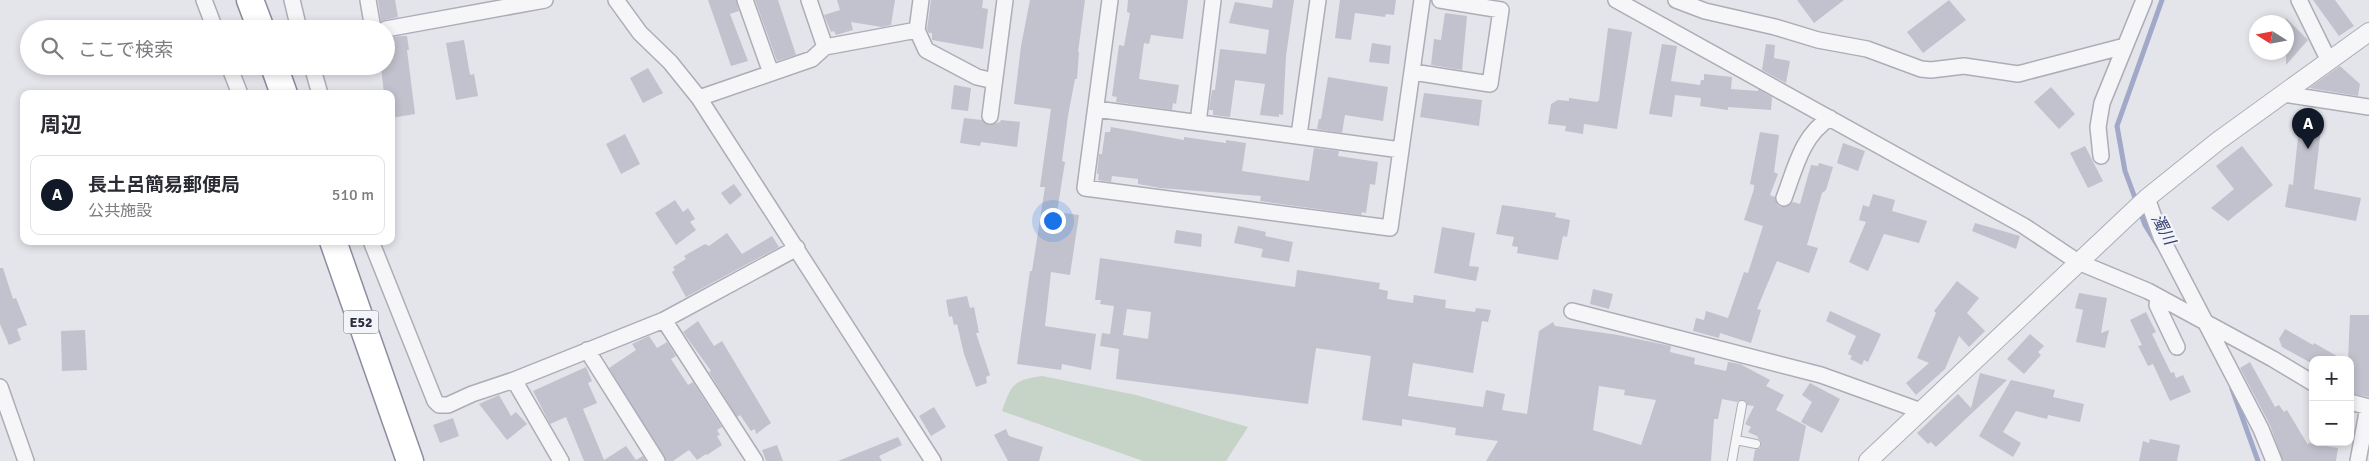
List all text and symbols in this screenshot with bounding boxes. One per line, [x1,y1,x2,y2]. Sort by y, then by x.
north arrow [2249,15,2294,60]
search box [20,20,395,75]
icon: search [38,34,66,62]
text: ここで検索 [78,38,173,62]
pin: A [2292,108,2324,149]
text: 周辺 [40,112,82,138]
text: 長土呂簡易郵便局 [88,173,240,197]
text: A [52,185,62,205]
text: 510 m [332,185,374,205]
text: 公共施設 [88,201,152,221]
your location [1040,208,1066,234]
water label: 濁川 [2147,211,2180,250]
road number: E52 [344,311,378,334]
map controls [2309,356,2354,446]
button: + [2309,356,2354,401]
button: − [2309,401,2354,446]

